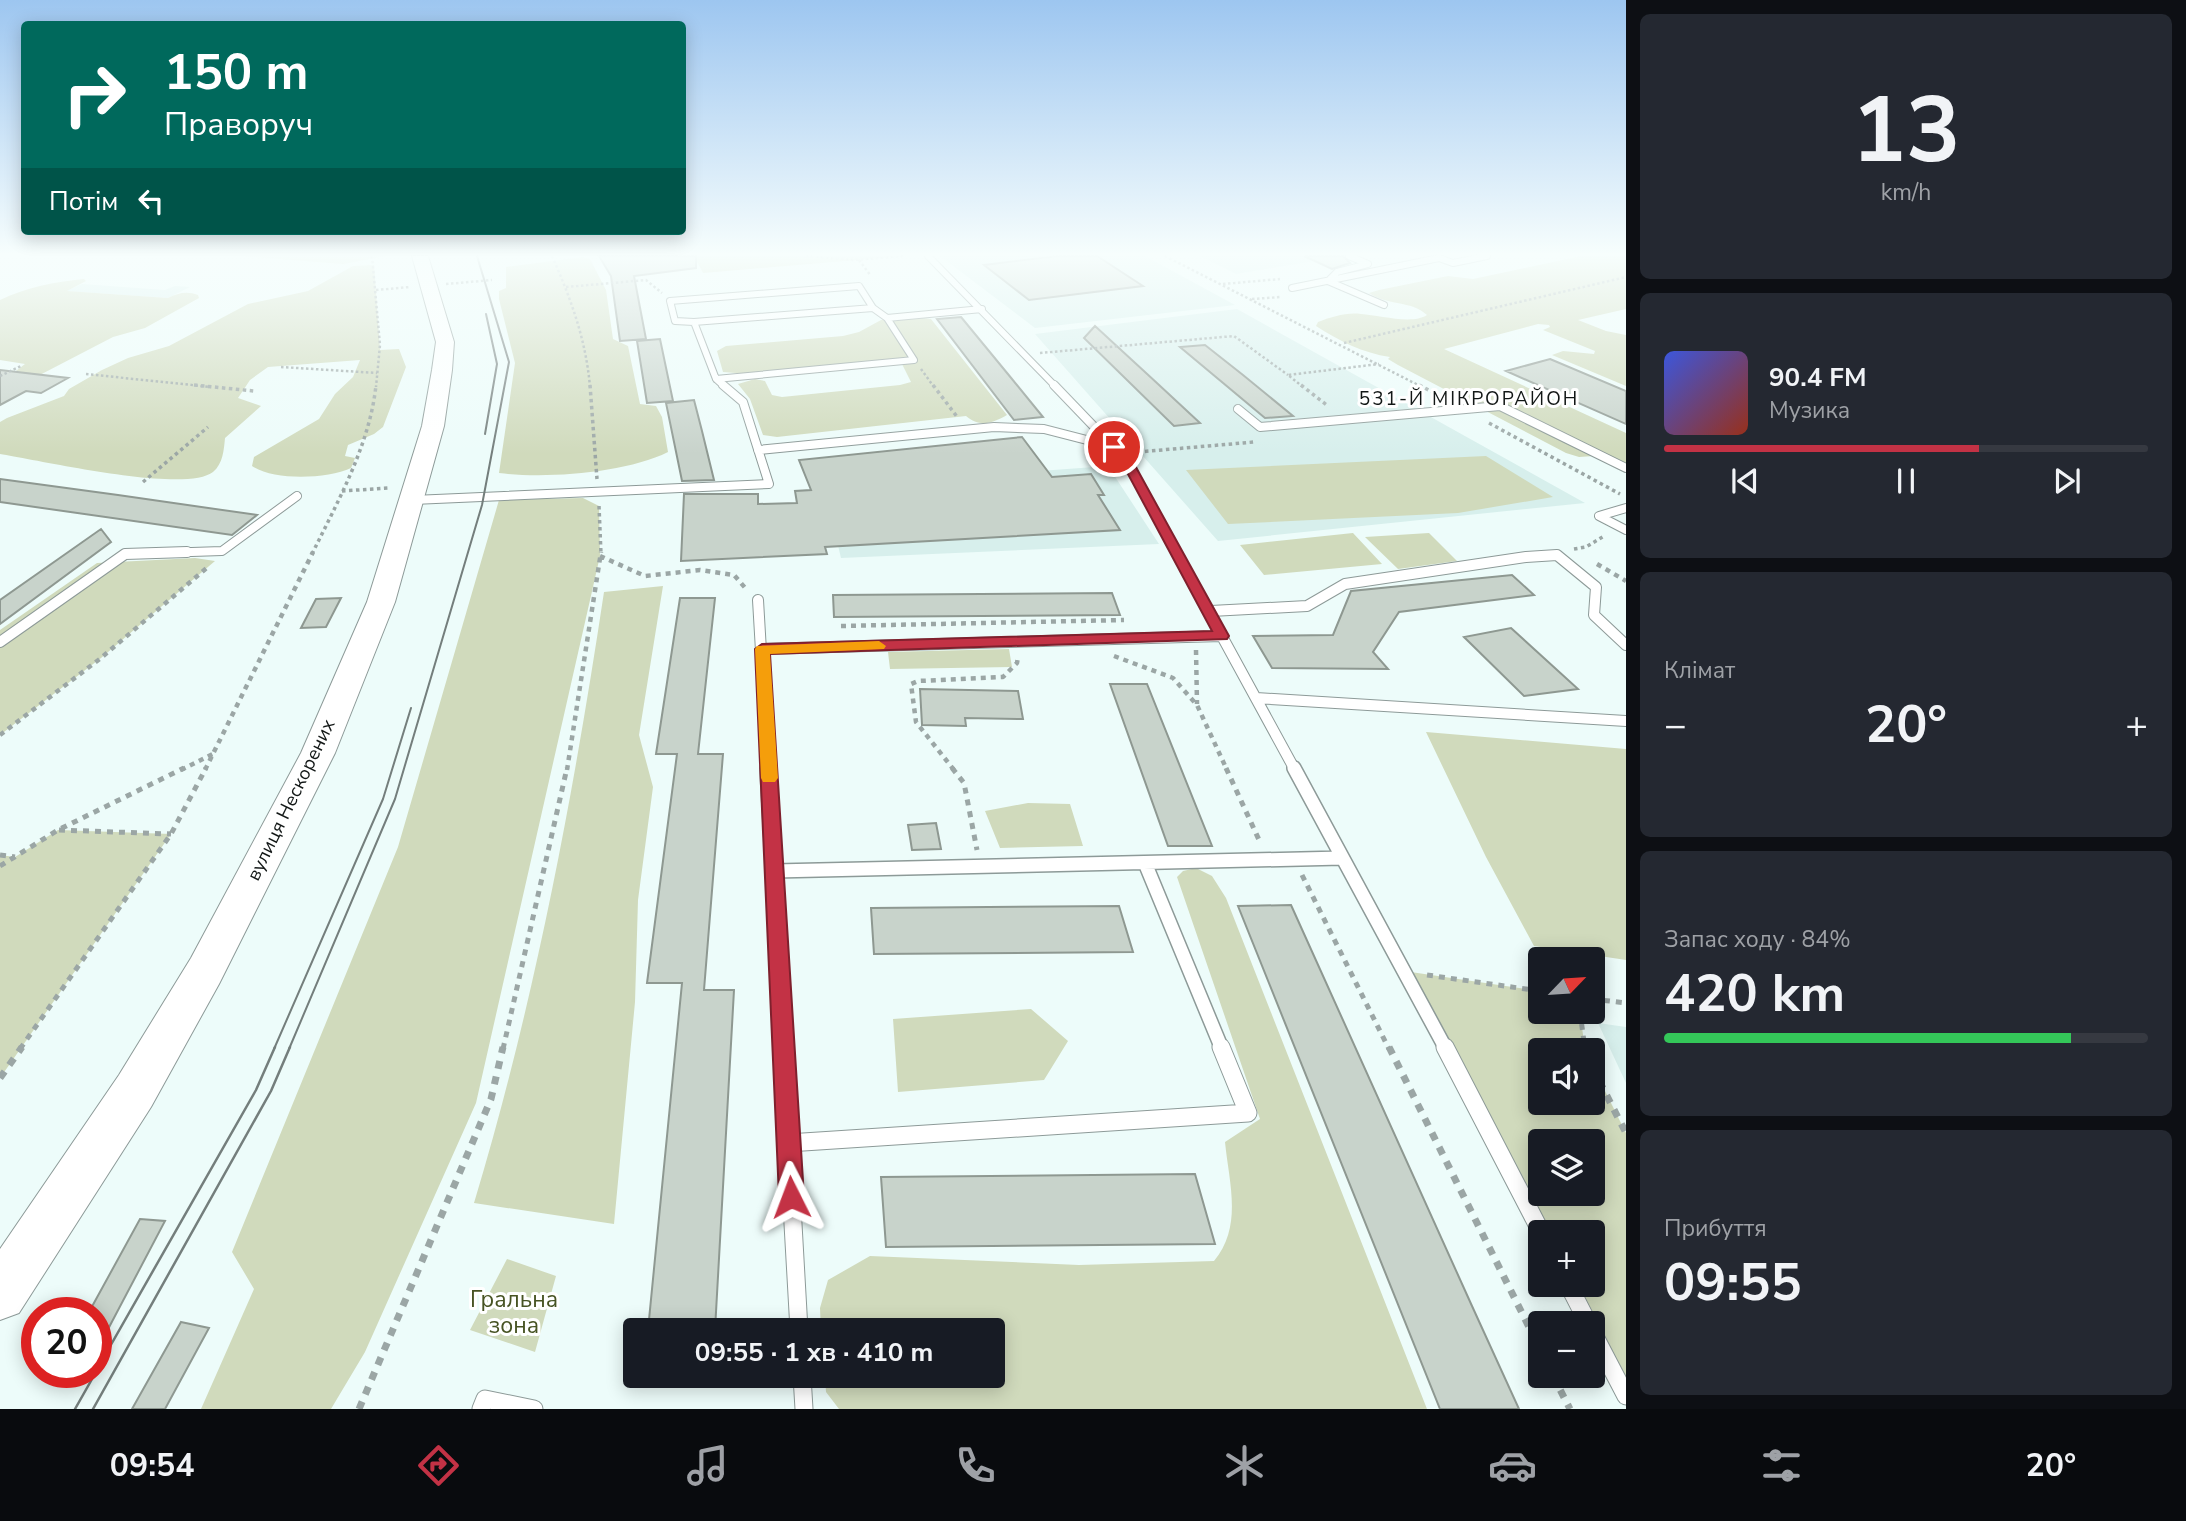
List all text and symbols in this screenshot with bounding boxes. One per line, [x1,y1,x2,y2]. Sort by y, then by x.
text: 150 m [164,39,308,106]
icon: right [49,49,140,140]
text: 13 [1851,69,1961,193]
text: Праворуч [164,103,313,146]
text: km/h [1881,177,1931,208]
icon: left [132,182,170,220]
text: Потім [49,184,118,219]
text: 90.4 FM [1769,360,1866,395]
district label: 531-Й МІКРОРАЙОН [1359,386,1579,412]
text: Музика [1769,395,1850,426]
pin [1084,417,1144,477]
icon: arrive [1095,428,1133,466]
icon: previous [1726,462,1764,500]
icon: pause [1887,462,1925,500]
icon: next [2048,462,2086,500]
text: Клімат [1664,655,1735,686]
text: 20° [1865,689,1947,760]
text: − [1664,700,1687,751]
text: + [2125,700,2148,751]
street label: вулиця Нескорених [241,715,341,885]
text: Запас ходу · 84% [1664,924,1851,955]
north arrow [1528,947,1605,1024]
map controls [1528,947,1605,1388]
text: 420 km [1664,958,1845,1029]
button: sound [1528,1038,1605,1115]
button: layers [1528,1129,1605,1206]
position arrow [754,1160,828,1234]
text: Прибуття [1664,1213,1767,1244]
button: + [1528,1220,1605,1297]
text: 09:55 [1664,1247,1802,1318]
park label: Гральна зона [470,1284,558,1341]
speed limit sign: 20 [21,1297,112,1388]
button: − [1528,1311,1605,1388]
text: 09:55 · 1 хв · 410 m [695,1335,933,1370]
icon: directions [414,1441,463,1490]
icon: music [683,1441,732,1490]
icon: phone [951,1441,1000,1490]
icon: climate [1220,1441,1269,1490]
icon: car [1488,1441,1537,1490]
icon: filters [1757,1441,1806,1490]
text: 09:54 [110,1444,195,1487]
text: 20° [2026,1444,2076,1487]

